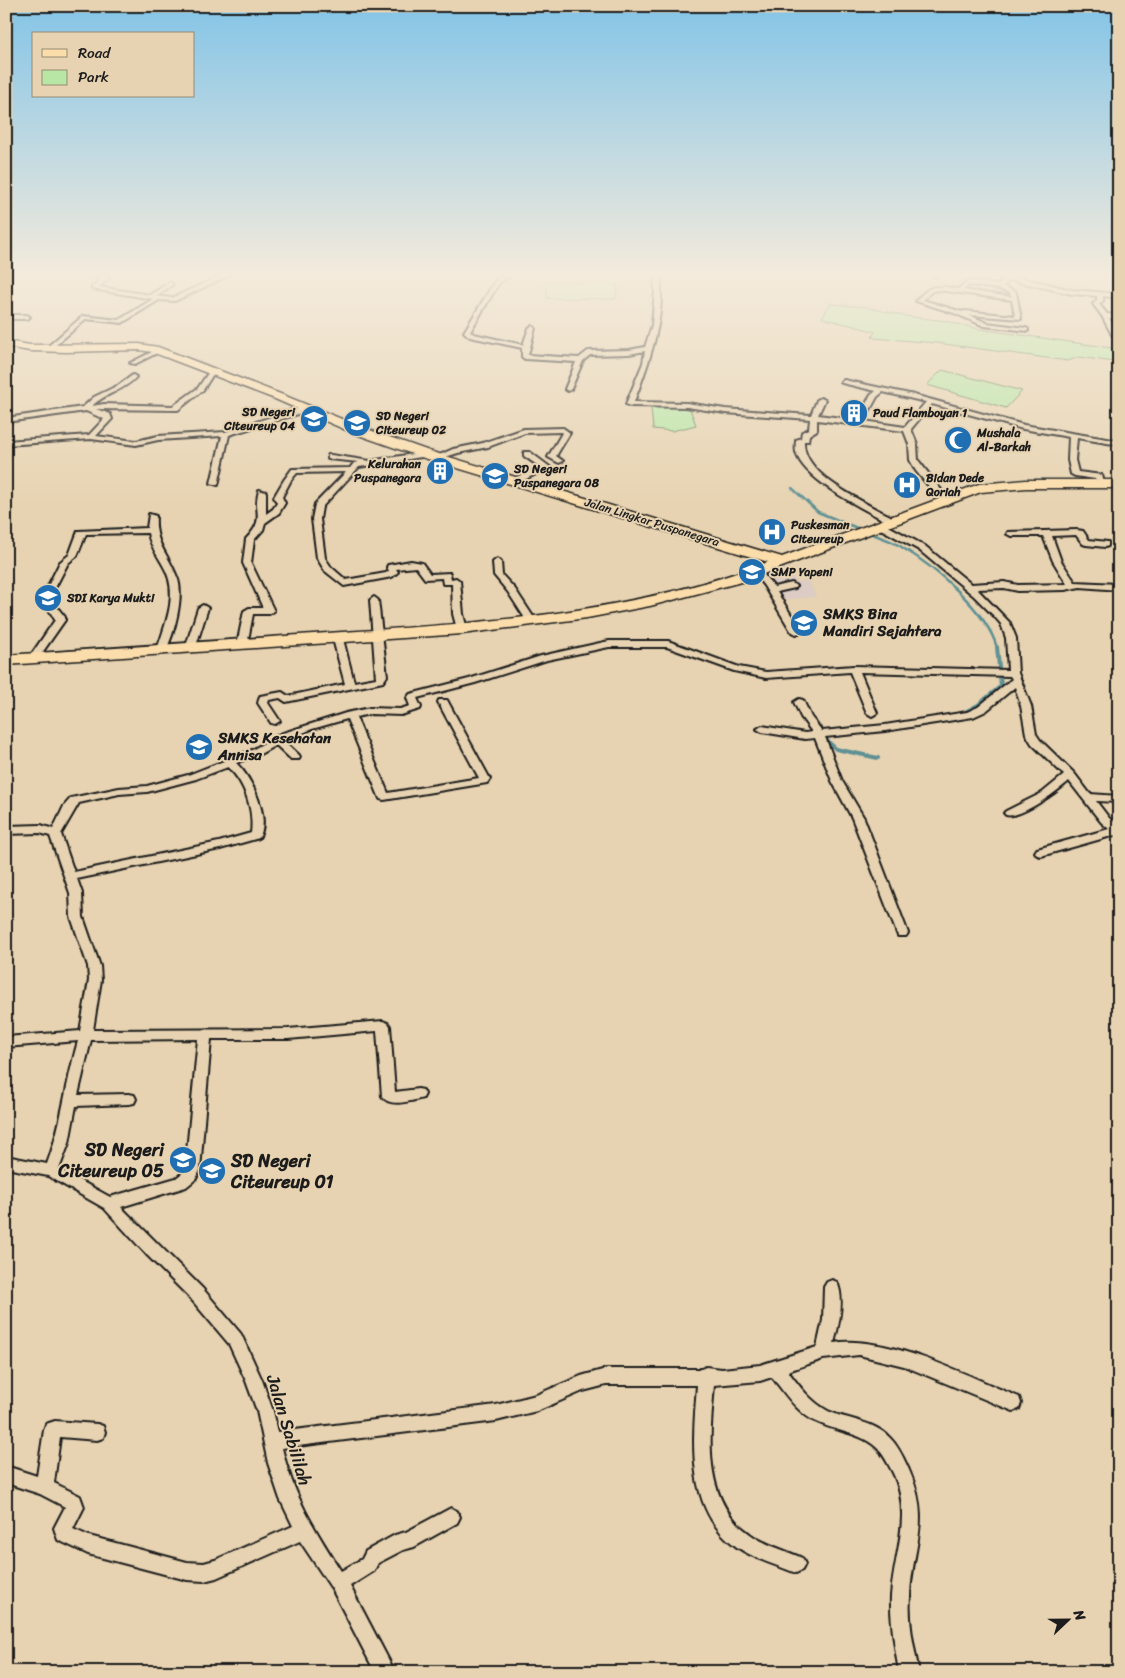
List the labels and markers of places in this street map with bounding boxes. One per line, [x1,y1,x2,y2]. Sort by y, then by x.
building icon: Paud Flamboyan 1 [839,398,869,428]
place label: SD Negeri Citeureup 04 [223,401,296,437]
place label: Paud Flamboyan 1 [873,402,967,424]
school or university icon: SD Negeri Citeureup 04 [299,404,329,434]
place label: SD Negeri Citeureup 02 [375,405,446,441]
school or university icon: SD Negeri Citeureup 02 [342,408,372,438]
place label: Mushala Al-Barkah [976,422,1032,458]
mosque icon: Mushala Al-Barkah [943,425,973,455]
place label: Kelurahan Puspanegara [354,453,422,489]
building icon: Kelurahan Puspanegara [425,456,455,486]
place label: SD Negeri Puspanegara 08 [513,458,600,494]
school or university icon: SD Negeri Puspanegara 08 [480,461,510,491]
place label: Bidan Dede Qoriah [925,467,985,503]
hospital icon: Bidan Dede Qoriah [892,470,922,500]
place label: Puskesman Citeureup [790,514,850,550]
hospital icon: Puskesman Citeureup [757,517,787,547]
school or university icon: SMP Yapeni [737,557,767,587]
place label: SMP Yapeni [770,561,833,583]
school or university icon: SDI Karya Mukti [33,583,63,613]
place label: SDI Karya Mukti [66,587,155,609]
place label: SMKS Bina Mandiri Sejahtera [822,601,942,644]
school or university icon: SMKS Bina Mandiri Sejahtera [789,608,819,638]
place label: SMKS Kesehatan Annisa [217,725,332,768]
school or university icon: SMKS Kesehatan Annisa [184,732,214,762]
place label: SD Negeri Citeureup 05 [57,1134,165,1187]
school or university icon: SD Negeri Citeureup 05 [168,1145,198,1175]
place label: SD Negeri Citeureup 01 [230,1145,334,1198]
school or university icon: SD Negeri Citeureup 01 [197,1156,227,1186]

